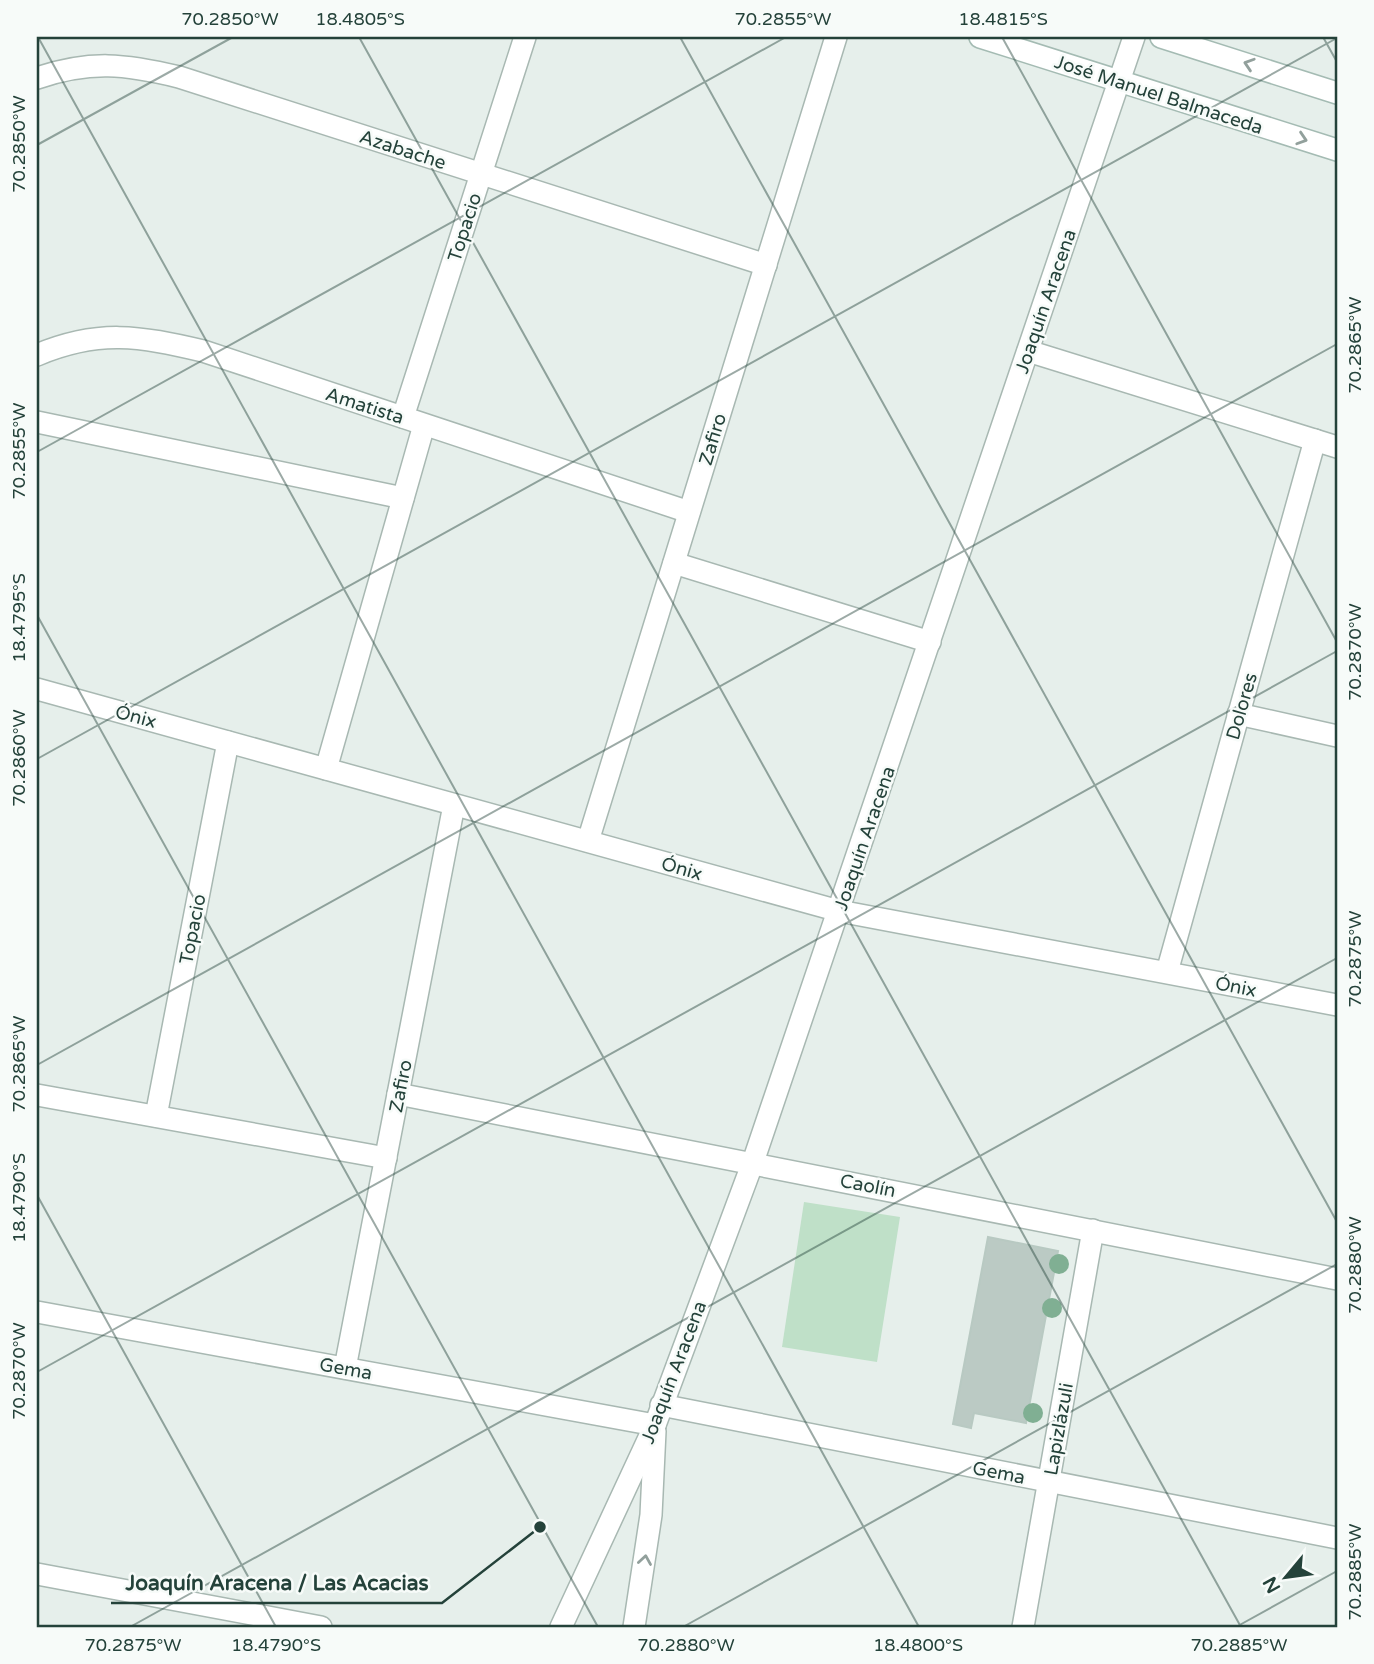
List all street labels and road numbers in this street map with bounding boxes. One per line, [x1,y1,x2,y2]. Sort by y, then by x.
street label: José Manuel Balmaceda [1052,51,1266,139]
street label: Azabache [357,126,449,174]
street label: Topacio [444,190,486,264]
street label: Joaquín Aracena [1011,226,1081,376]
street label: Amatista [323,383,407,429]
street label: Zafiro [695,411,731,468]
street label: Dolores [1222,670,1262,742]
street label: Ónix [113,700,159,733]
street label: Joaquín Aracena [830,763,900,913]
street label: Ónix [659,852,705,885]
street label: Topacio [175,892,211,966]
street label: Ónix [1213,971,1259,1002]
street label: Zafiro [385,1058,417,1114]
street label: Caolín [838,1170,898,1202]
street label: Joaquín Aracena [637,1298,711,1447]
street label: Gema [318,1354,374,1384]
street label: Lapizlázuli [1040,1381,1078,1477]
street label: Gema [971,1457,1027,1489]

